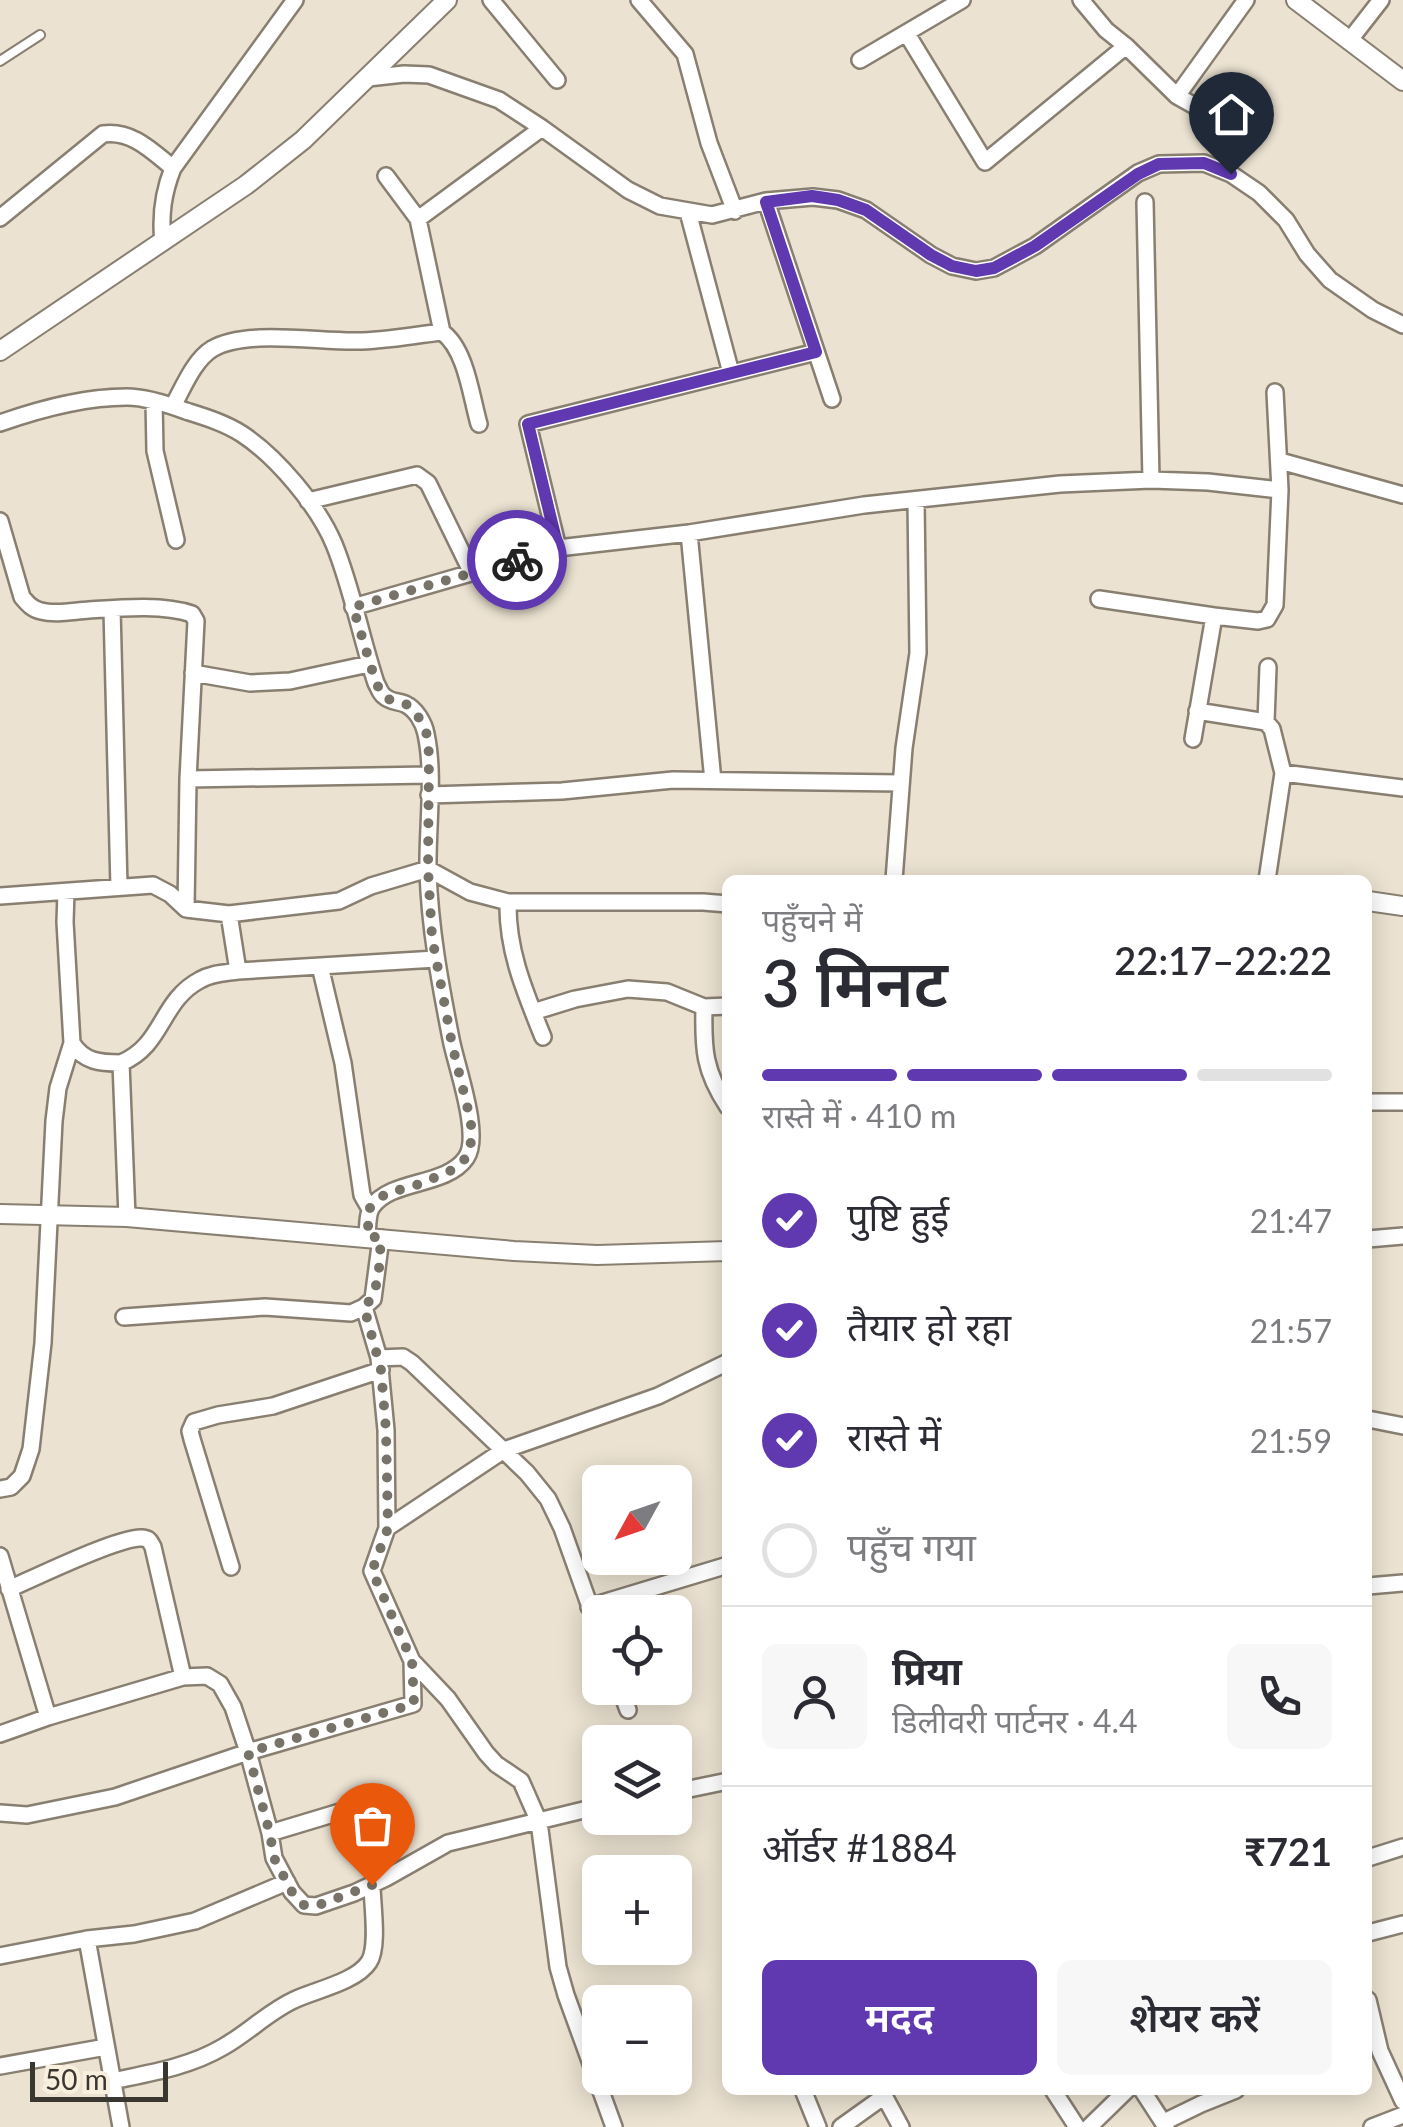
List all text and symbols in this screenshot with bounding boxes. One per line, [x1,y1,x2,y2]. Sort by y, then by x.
pin [1189,72,1274,175]
icon: home [1204,87,1259,142]
courier [467,510,567,610]
icon: bike [490,533,545,588]
text: पहुँचने में [762,900,863,939]
text: 22:17–22:22 [1114,937,1332,983]
text: 3 मिनट [762,943,948,1021]
text: रास्ते में · 410 m [762,1096,956,1135]
icon: check [762,1193,817,1248]
text: पुष्टि हुई [847,1193,949,1239]
text: 21:47 [1250,1201,1332,1240]
icon: check [762,1303,817,1358]
text: तैयार हो रहा [847,1303,1011,1349]
text: 21:57 [1250,1311,1332,1350]
icon: check [762,1413,817,1468]
text: रास्ते में [847,1413,941,1459]
text: 21:59 [1250,1421,1332,1460]
north arrow [582,1465,692,1575]
map controls [582,1465,692,2095]
text: पहुँच गया [847,1523,976,1569]
button: locate [582,1595,692,1705]
button: person [762,1644,867,1749]
button: phone [1227,1644,1332,1749]
text: प्रिया [892,1647,962,1693]
text: डिलीवरी पार्टनर · 4.4 [892,1701,1138,1740]
button: layers [582,1725,692,1835]
pin [330,1783,415,1886]
icon: bag [345,1798,400,1853]
text: ऑर्डर #1884 [762,1824,957,1870]
text: ₹721 [1244,1828,1332,1874]
button: + [582,1855,692,1965]
button: मदद [762,1960,1037,2075]
button: शेयर करें [1057,1960,1332,2075]
button: − [582,1985,692,2095]
scale bar [30,2057,168,2102]
text: 50 m [45,2062,108,2096]

